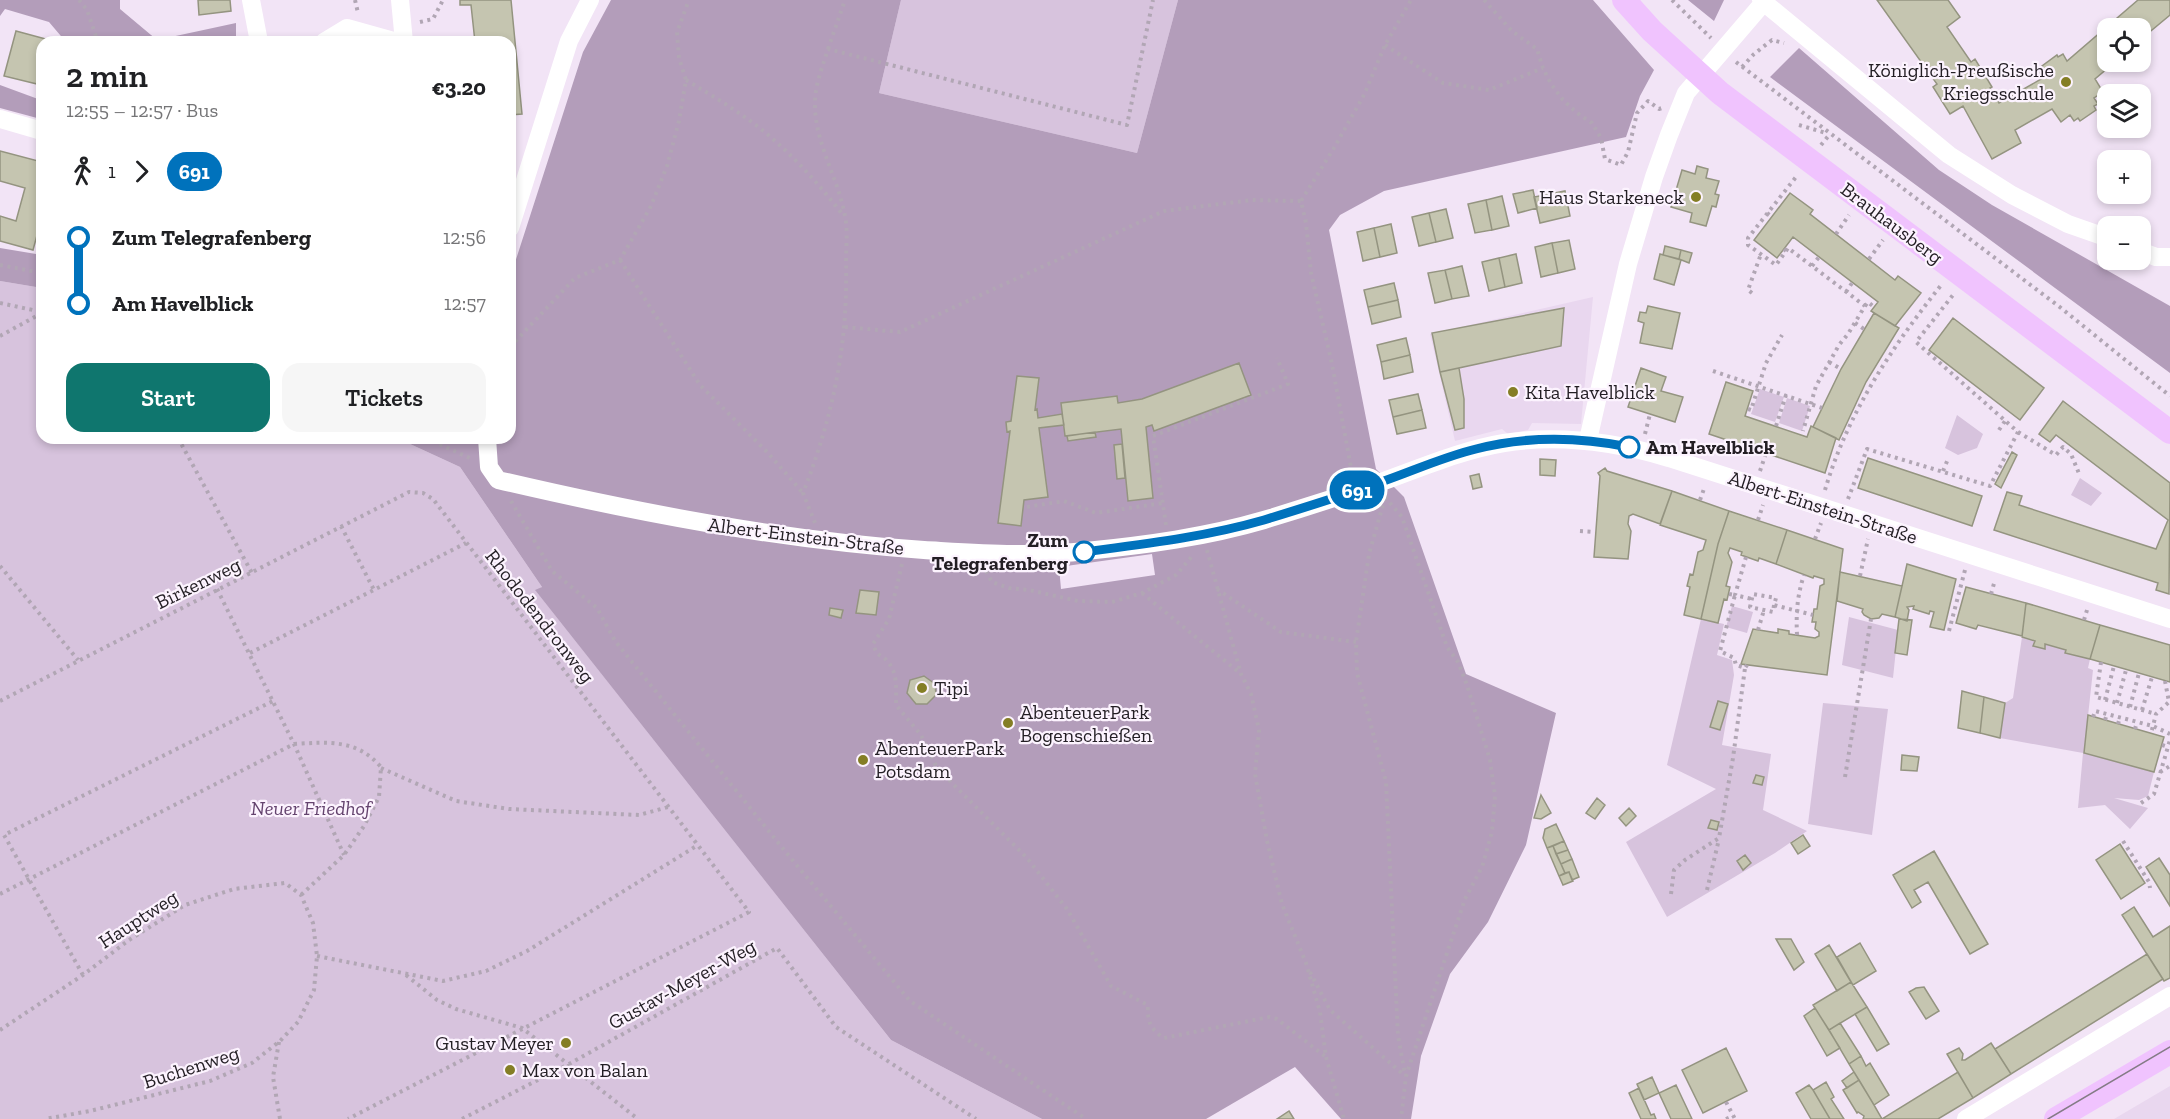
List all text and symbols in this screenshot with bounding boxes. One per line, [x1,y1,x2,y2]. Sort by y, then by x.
map controls [2097,18,2151,270]
button: locate [2097,18,2151,72]
text: 2 min [66,56,148,95]
place label: Königlich-Preußische Kriegsschule [1868,58,2054,105]
text: €3.20 [432,74,486,101]
marker: Königlich-Preußische Kriegsschule [2059,75,2073,89]
button: layers [2097,84,2151,138]
text: 12:55 – 12:57 · Bus [66,98,218,122]
button: + [2097,150,2151,204]
icon: walk [66,155,99,188]
icon: forward [125,155,158,188]
text: 1 [108,159,116,183]
text: 691 [179,159,210,184]
street label: Brauhausberg [1836,177,1948,269]
place label: Haus Starkeneck [1539,185,1685,209]
marker: Haus Starkeneck [1689,190,1703,204]
button: − [2097,216,2151,270]
text: Zum Telegrafenberg [112,224,311,251]
text: 12:56 [443,225,486,249]
text: Am Havelblick [112,290,253,317]
text: 12:57 [444,291,486,315]
button: Start [66,363,270,432]
button: Tickets [282,363,486,432]
place label: Kita Havelblick [1525,380,1656,404]
marker: Kita Havelblick [1506,385,1520,399]
place label: Am Havelblick [1646,435,1775,459]
marker: Am Havelblick [1618,436,1640,458]
street label: Albert-Einstein-Straße [1725,465,1921,549]
line badge: 691 [1322,470,1392,510]
text: 691 [1342,478,1372,503]
street label: Albert-Einstein-Straße [707,512,905,560]
place label: Zum Telegrafenberg [931,528,1069,575]
marker: Zum Telegrafenberg [1073,541,1095,563]
street label: Rhododendronweg [480,544,600,688]
street label: Birkenweg [151,552,245,614]
place label: Tipi [934,676,969,700]
marker: Tipi [915,681,929,695]
place label: AbenteuerPark Bogenschießen [1020,700,1153,747]
marker: AbenteuerPark Bogenschießen [1001,716,1015,730]
place label: AbenteuerPark Potsdam [875,736,1005,783]
marker: AbenteuerPark Potsdam [856,753,870,767]
park label: Neuer Friedhof [251,796,374,820]
street label: Hauptweg [94,885,182,953]
street label: Gustav-Meyer-Weg [604,934,760,1034]
place label: Gustav Meyer [435,1031,554,1055]
marker: Gustav Meyer [559,1036,573,1050]
street label: Buchenweg [140,1040,242,1094]
place label: Max von Balan [522,1058,648,1082]
marker: Max von Balan [503,1063,517,1077]

